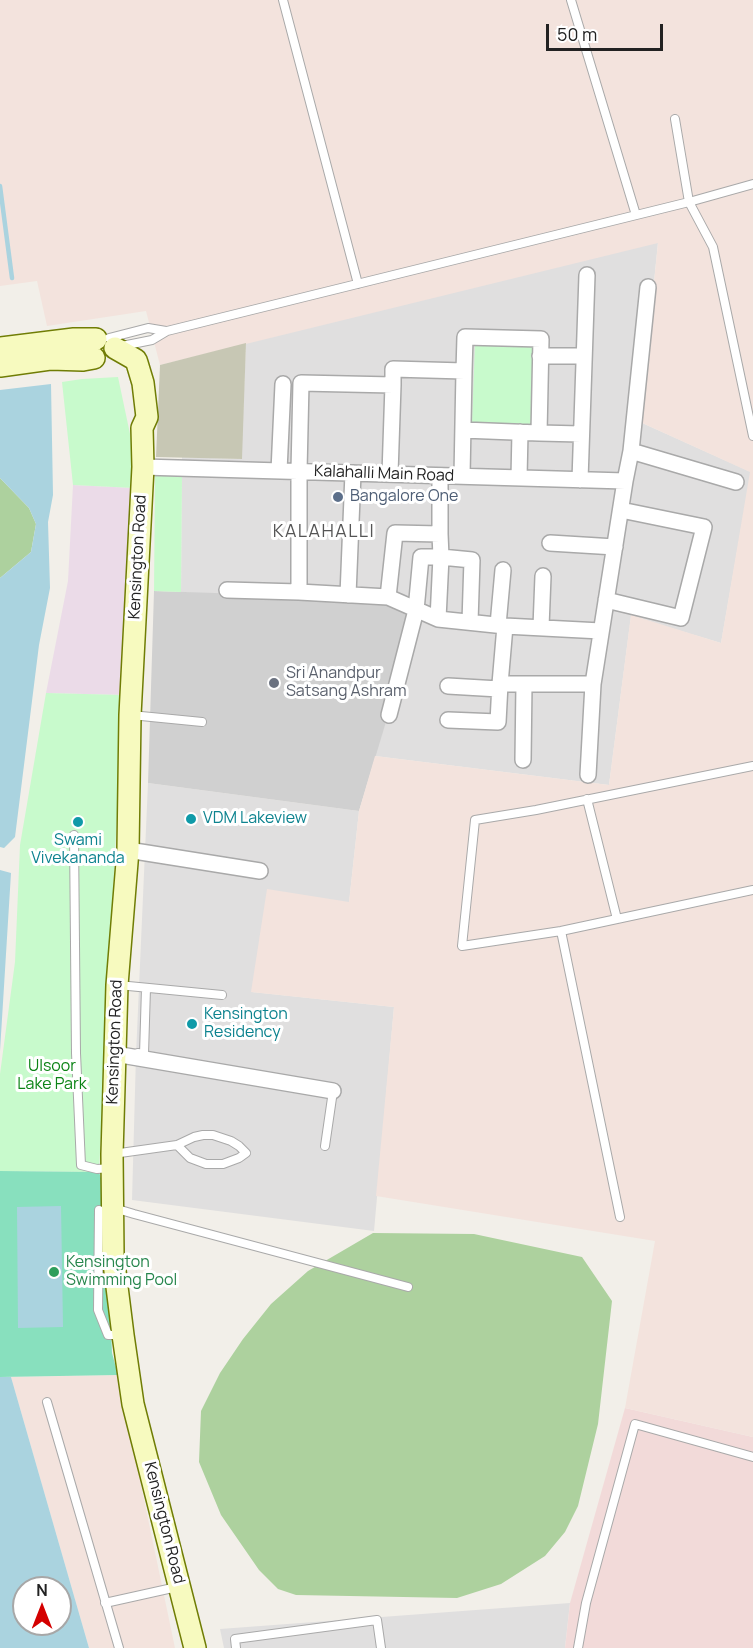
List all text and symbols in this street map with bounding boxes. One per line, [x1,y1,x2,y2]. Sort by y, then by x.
scale bar [549,12,666,50]
text: 50 m [557,22,597,46]
street label: Kalahalli Main Road [313,462,455,486]
place label: Bangalore One [350,487,458,507]
marker: Bangalore One [331,490,345,504]
street label: Kensington Road [125,494,151,620]
district label: KALAHALLI [273,521,375,543]
place label: Sri Anandpur Satsang Ashram [286,664,407,702]
marker: Sri Anandpur Satsang Ashram [267,676,281,690]
place label: VDM Lakeview [203,809,307,829]
marker: VDM Lakeview [184,812,198,826]
marker: Swami Vivekananda [71,815,85,829]
place label: Swami Vivekananda [31,831,125,869]
street label: Kensington Road [103,979,127,1105]
place label: Kensington Residency [204,1005,288,1043]
marker: Kensington Residency [185,1017,199,1031]
park label: Ulsoor Lake Park [17,1057,87,1095]
place label: Kensington Swimming Pool [66,1253,177,1291]
marker: Kensington Swimming Pool [47,1265,61,1279]
street label: Kensington Road [140,1460,188,1586]
north arrow [12,1576,72,1636]
text: N [36,1579,48,1601]

